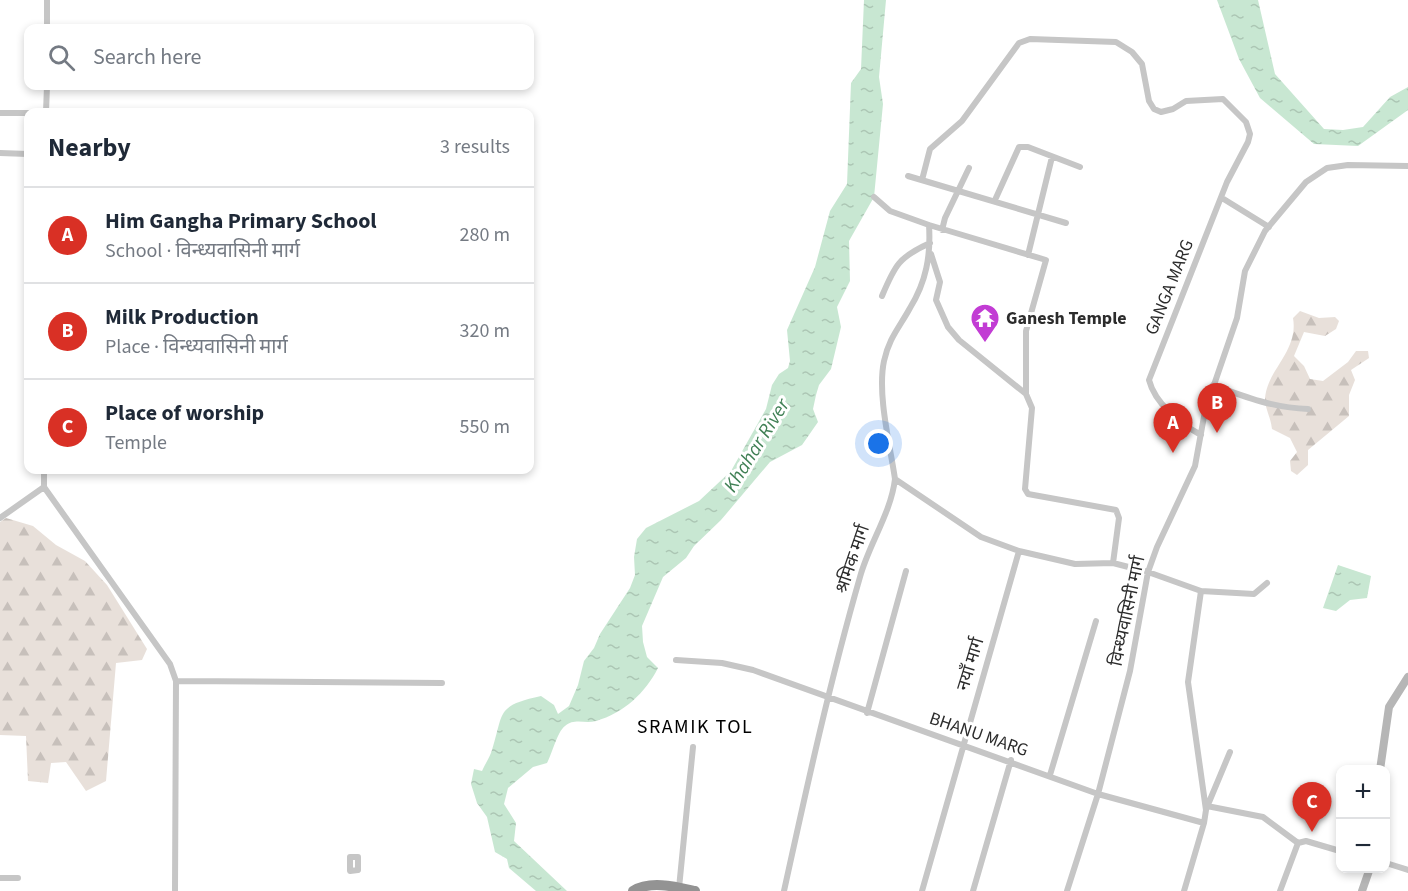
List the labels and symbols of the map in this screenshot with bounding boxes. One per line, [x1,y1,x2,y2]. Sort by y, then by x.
street label: GANGA MARG [1139,236,1200,339]
temple icon: Ganesh Temple [969,302,1001,344]
place label: Ganesh Temple [1006,306,1127,331]
pin: B [1198,384,1236,433]
water label: Khahar River [717,392,797,498]
pin: A [1154,404,1192,453]
your location [864,429,893,458]
street label: श्रमिक मार्ग [829,521,876,597]
street label: विन्ध्यवासिनी मार्ग [1104,553,1152,669]
street label: नयाँ मार्ग [951,634,991,694]
street label: BHANU MARG [926,706,1032,763]
district label: SRAMIK TOL [637,713,753,741]
pin: C [1292,782,1332,832]

